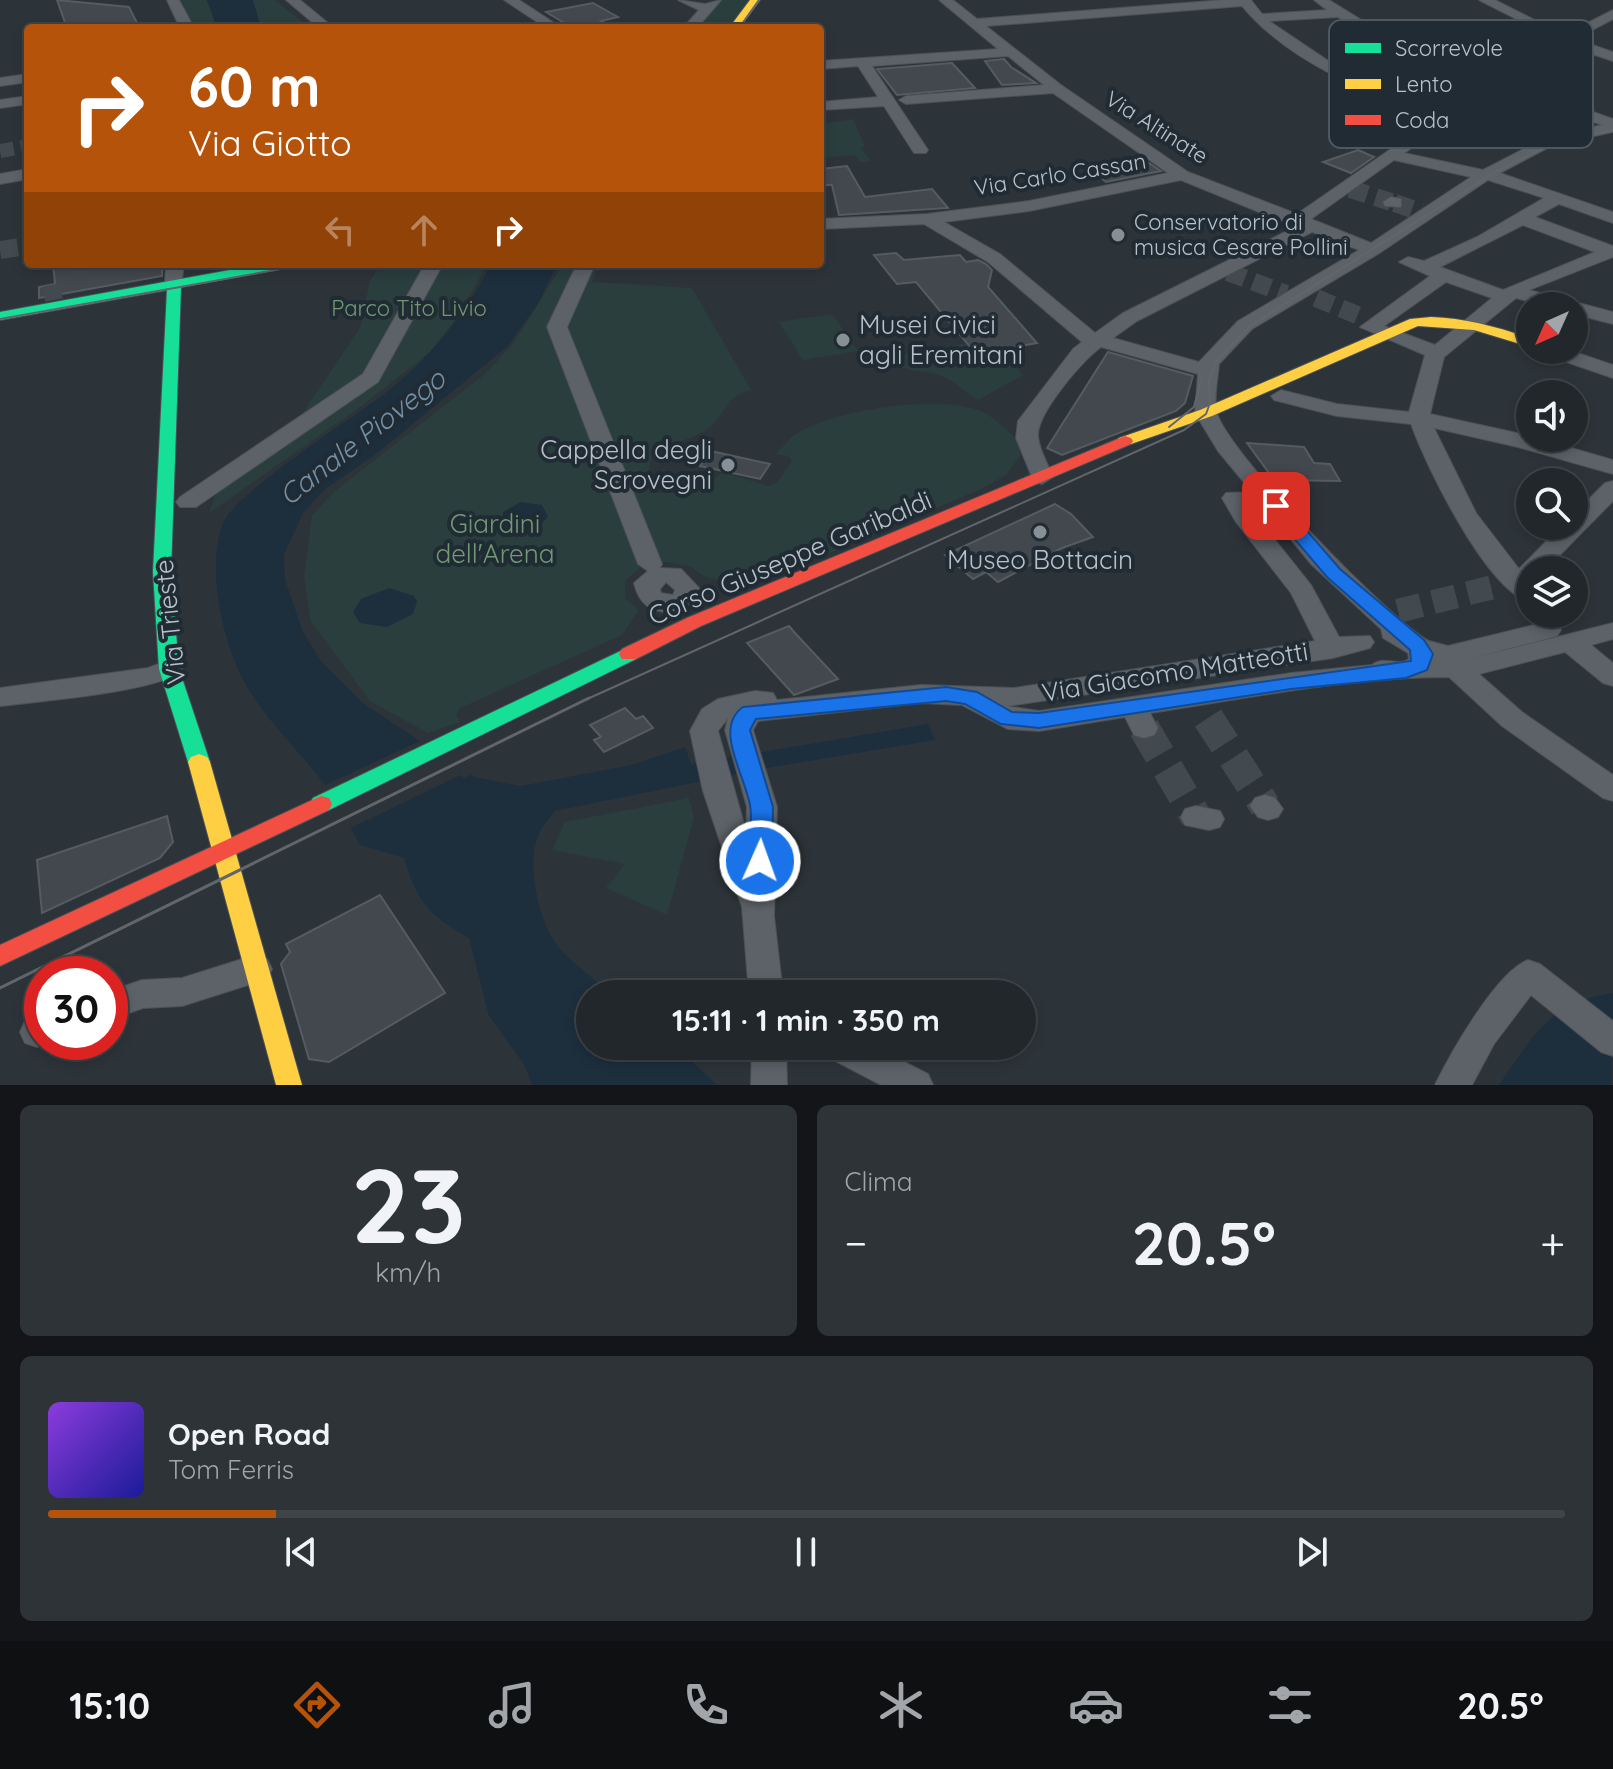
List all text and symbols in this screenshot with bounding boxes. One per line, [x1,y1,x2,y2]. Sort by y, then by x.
legend [1329,20,1593,148]
text: Scorrevole [1395,34,1503,62]
text: 60 m [188,51,321,121]
icon: right [56,56,160,160]
text: Lento [1395,70,1453,98]
street label: Via Altinate [1100,84,1214,170]
text: Coda [1395,106,1449,134]
text: Via Giotto [188,120,352,165]
street label: Via Carlo Cassan [972,147,1148,201]
icon: left [318,208,362,252]
icon: ahead [402,208,446,252]
icon: right [486,208,530,252]
place label: Conservatorio di musica Cesare Pollini [1134,208,1348,261]
marker: Conservatorio di musica Cesare Pollini [1109,226,1127,244]
north arrow [1516,292,1588,364]
map controls [1516,292,1588,628]
park label: Parco Tito Livio [331,294,487,322]
place label: Musei Civici agli Eremitani [859,308,1023,371]
marker: Musei Civici agli Eremitani [834,331,852,349]
water label: Canale Piovego [271,360,453,512]
button: sound [1516,380,1588,452]
place label: Cappella degli Scrovegni [540,433,712,496]
marker: Cappella degli Scrovegni [719,456,737,474]
button: search [1516,468,1588,540]
pin [1242,472,1310,540]
street label: Corso Giuseppe Garibaldi [643,483,936,632]
icon: arrive [1254,484,1298,528]
park label: Giardini dell'Arena [435,507,555,570]
marker: Museo Bottacin [1031,523,1049,541]
place label: Museo Bottacin [947,543,1133,576]
button: layers [1516,556,1588,628]
street label: Via Trieste [147,558,192,686]
street label: Via Giacomo Matteotti [1039,634,1310,709]
position arrow [718,819,802,903]
speed limit sign: 30 [24,956,128,1060]
text: 15:11 · 1 min · 350 m [672,1001,940,1039]
text: 23 [351,1139,466,1269]
text: Clima [845,1165,913,1198]
text: 20.5° [1132,1205,1276,1280]
text: − [845,1215,867,1270]
text: + [1540,1215,1565,1270]
text: km/h [375,1256,441,1289]
text: Open Road [168,1415,330,1453]
text: Tom Ferris [168,1453,294,1486]
icon: previous [279,1530,323,1574]
icon: pause [784,1530,828,1574]
icon: next [1290,1530,1334,1574]
icon: directions [289,1677,345,1733]
icon: music [484,1677,540,1733]
icon: phone [678,1677,734,1733]
icon: climate [873,1677,929,1733]
icon: car [1068,1677,1124,1733]
icon: filters [1262,1677,1318,1733]
text: 15:10 [69,1683,150,1728]
text: 20.5° [1457,1683,1544,1728]

